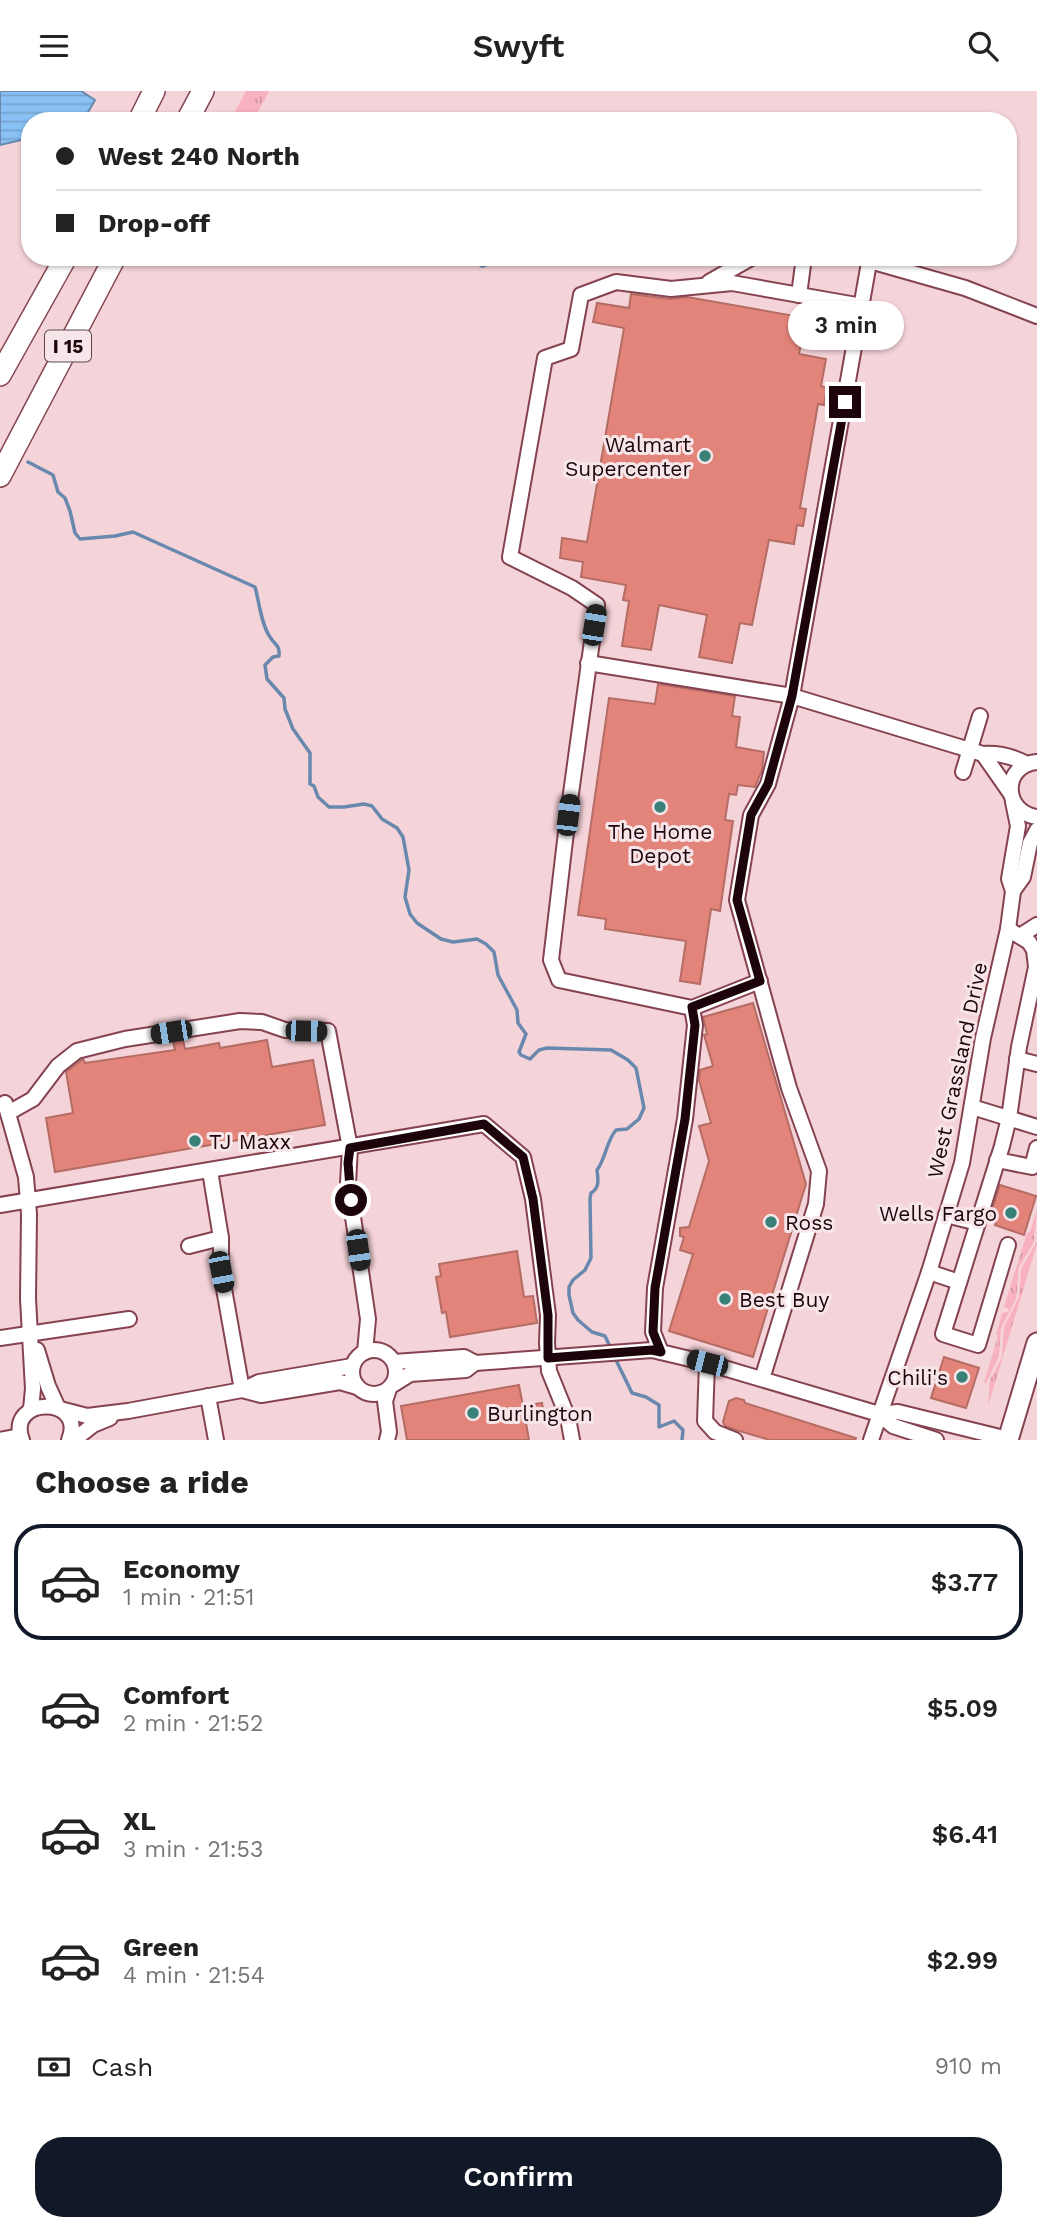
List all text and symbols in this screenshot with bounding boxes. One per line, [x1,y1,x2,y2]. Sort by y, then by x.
icon: menu [35,27,73,65]
text: Swyft [473,27,564,65]
icon: search [964,27,1002,65]
text: West 240 North [98,141,300,171]
text: Drop-off [98,208,210,238]
callout: 3 min [787,301,903,349]
text: 3 min [814,312,878,339]
road number: I 15 [45,331,91,361]
route end [829,386,861,418]
place label: Walmart Supercenter [565,432,691,481]
marker: Walmart Supercenter [697,448,713,464]
car [581,603,608,647]
car [556,793,581,837]
marker: The Home Depot [652,799,668,815]
place label: The Home Depot [608,819,712,868]
street label: West Grassland Drive [922,960,992,1180]
car [149,1018,194,1046]
car [285,1020,328,1042]
place label: TJ Maxx [209,1129,291,1154]
marker: TJ Maxx [187,1133,203,1149]
route start [335,1184,367,1216]
place label: Wells Fargo [879,1201,997,1226]
marker: Wells Fargo [1003,1205,1019,1221]
place label: Ross [785,1210,833,1235]
marker: Ross [763,1214,779,1230]
car [345,1228,372,1272]
car [207,1249,236,1295]
place label: Best Buy [739,1287,830,1312]
marker: Best Buy [717,1291,733,1307]
car [685,1348,730,1378]
place label: Chili's [887,1365,948,1390]
marker: Chili's [954,1369,970,1385]
place label: Burlington [487,1401,593,1426]
marker: Burlington [465,1405,481,1421]
text: Choose a ride [35,1463,249,1501]
icon: car [39,1551,102,1614]
text: Economy [123,1554,240,1584]
text: $3.77 [931,1567,998,1597]
text: 1 min · 21:51 [123,1584,255,1611]
icon: car [39,1677,102,1740]
text: Comfort [123,1680,229,1710]
text: $5.09 [927,1693,998,1723]
text: 2 min · 21:52 [123,1710,263,1737]
icon: car [39,1803,102,1866]
text: XL [123,1806,156,1836]
text: $6.41 [932,1819,998,1849]
text: 3 min · 21:53 [123,1836,263,1863]
icon: car [39,1929,102,1992]
text: Green [123,1932,199,1962]
text: $2.99 [927,1945,998,1975]
text: 4 min · 21:54 [123,1962,265,1989]
icon: cash [35,2048,73,2086]
text: Cash [91,2052,153,2082]
text: 910 m [935,2053,1002,2080]
button: Confirm [35,2137,1002,2217]

